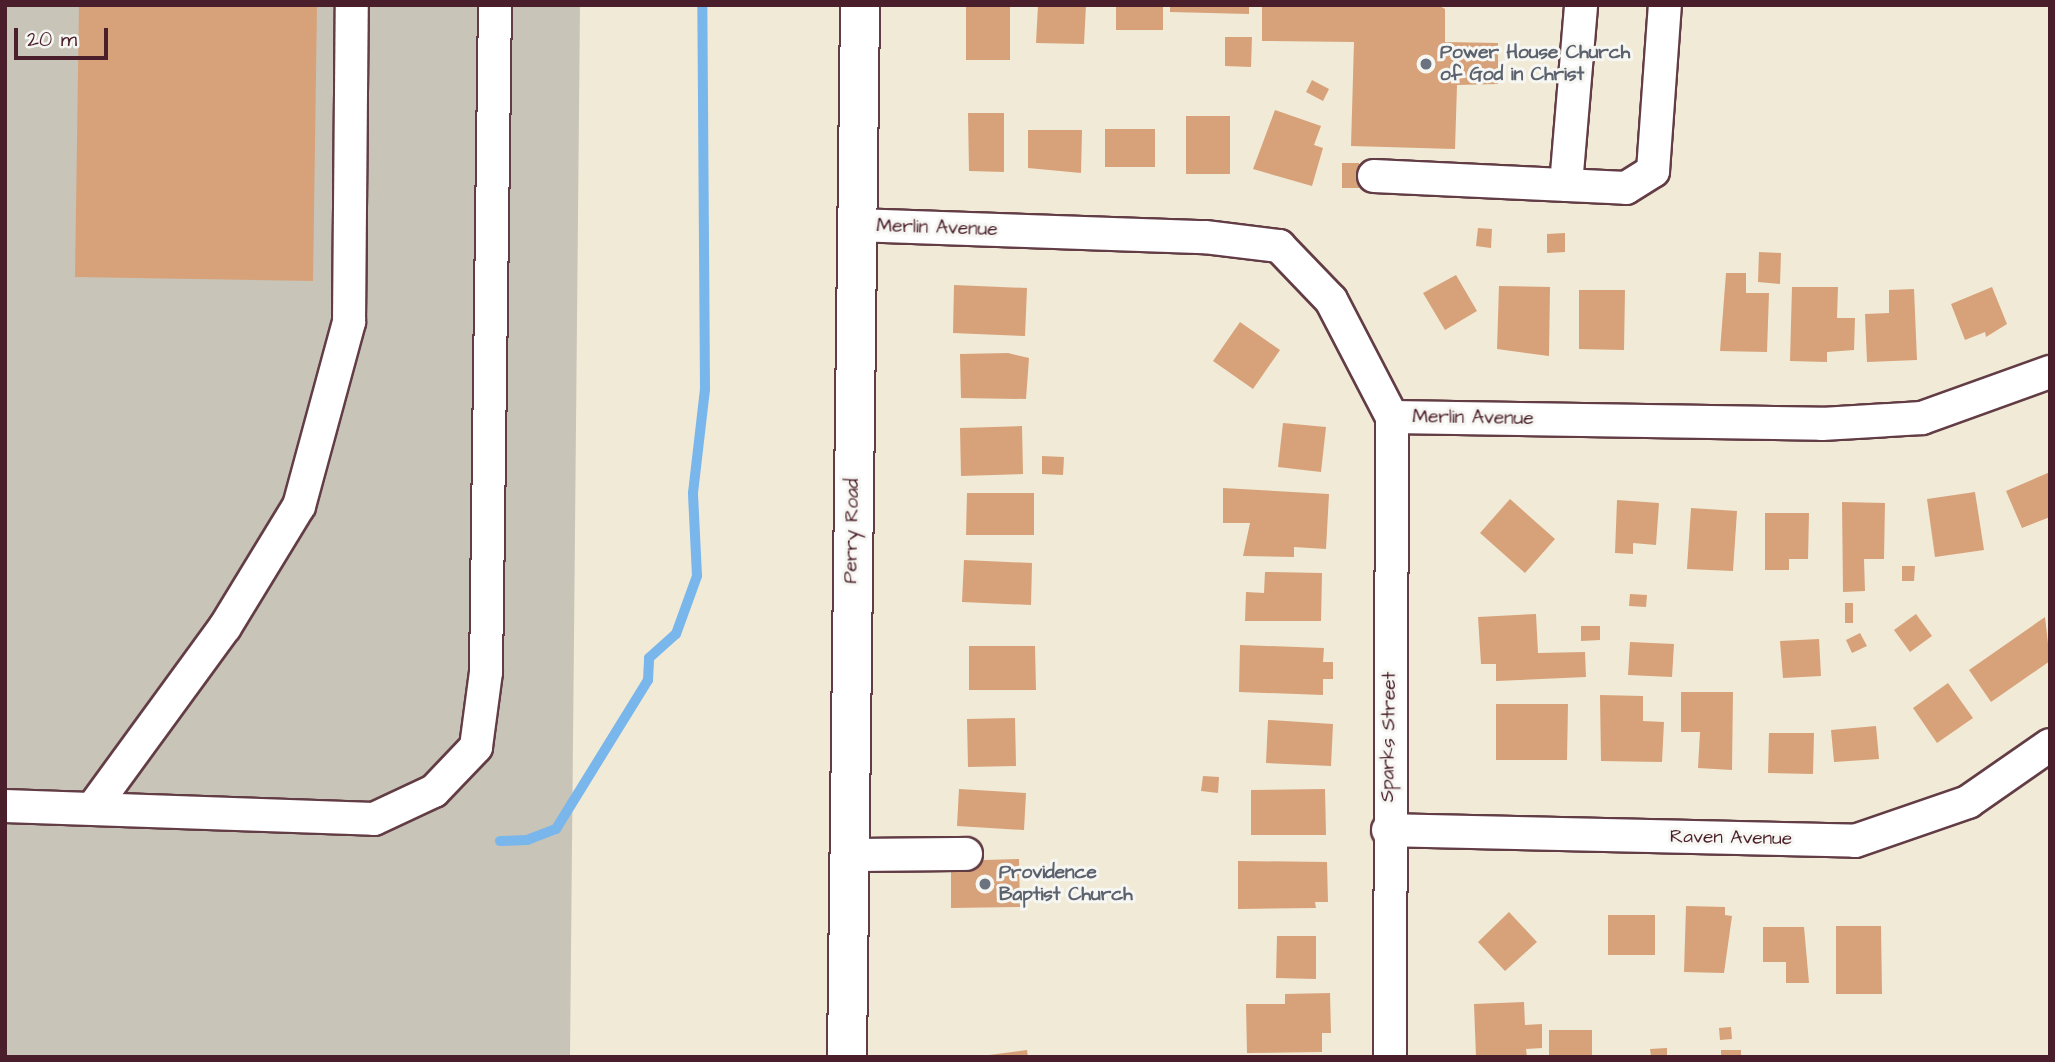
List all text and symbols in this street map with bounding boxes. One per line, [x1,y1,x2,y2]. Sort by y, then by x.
scale bar [18,14,112,58]
text: 20 m [27,25,77,54]
place label: Power House Church of God in Christ [1440,42,1630,86]
marker: Power House Church of God in Christ [1418,56,1434,72]
street label: Merlin Avenue [876,214,998,242]
street label: Merlin Avenue [1412,406,1534,430]
street label: Perry Road [840,478,864,584]
street label: Sparks Street [1376,672,1402,802]
street label: Raven Avenue [1670,826,1792,850]
place label: Providence Baptist Church [999,862,1133,906]
marker: Providence Baptist Church [977,876,993,892]

